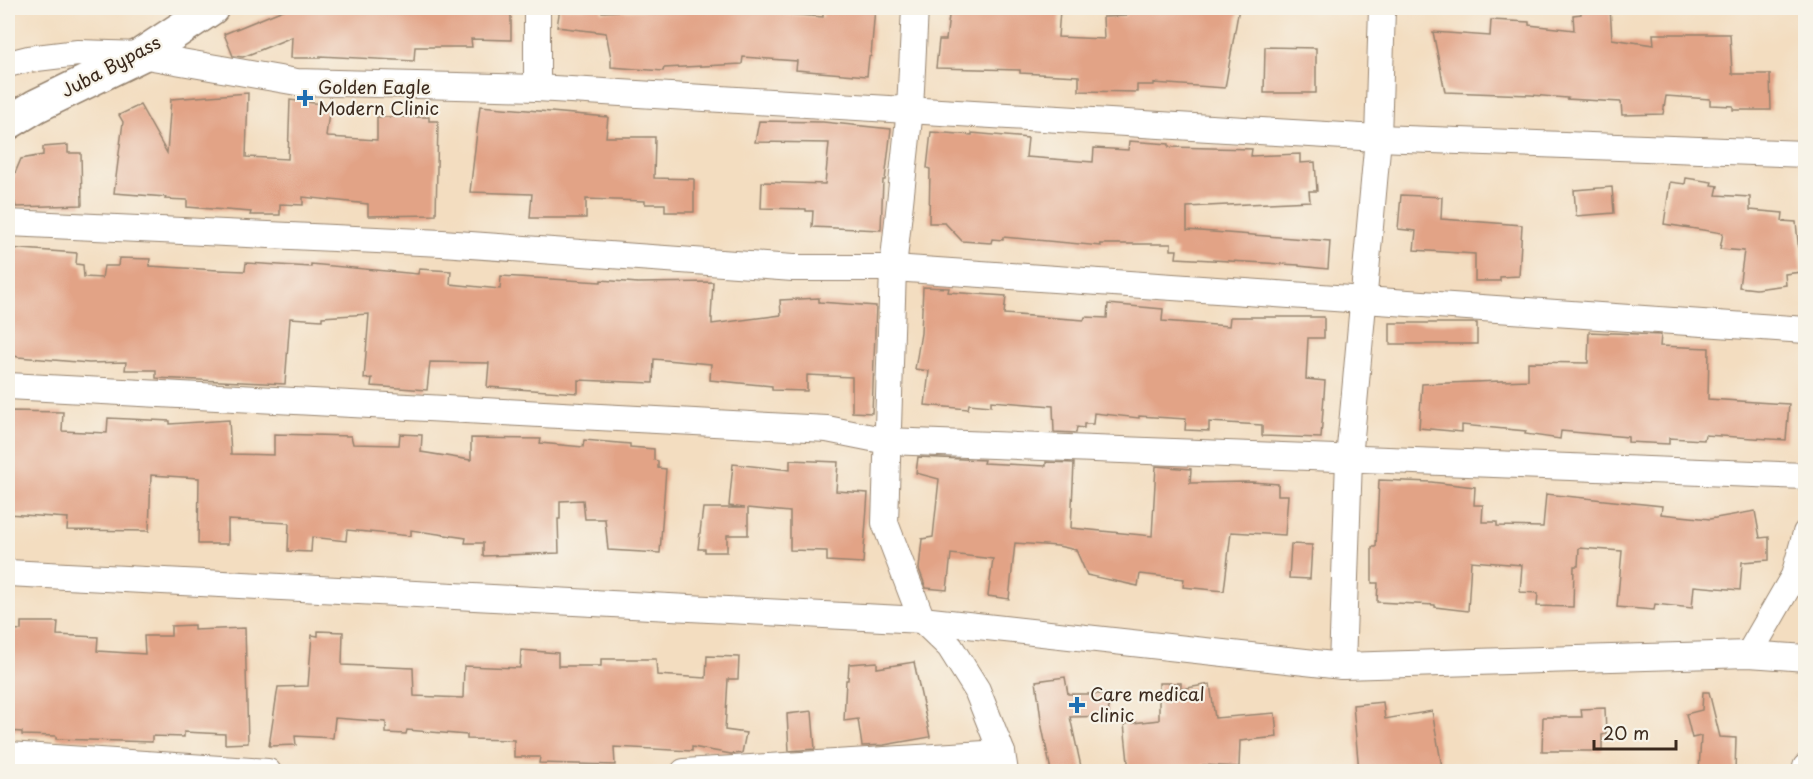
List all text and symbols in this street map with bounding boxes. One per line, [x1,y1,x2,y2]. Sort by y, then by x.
street label: Juba Bypass [56,28,165,103]
place label: Golden Eagle Modern Clinic [318,73,439,121]
marker: Golden Eagle Modern Clinic [296,89,314,107]
place label: Care medical clinic [1090,680,1205,728]
marker: Care medical clinic [1068,696,1086,714]
scale bar [1594,713,1676,751]
text: 20 m [1603,719,1649,746]

